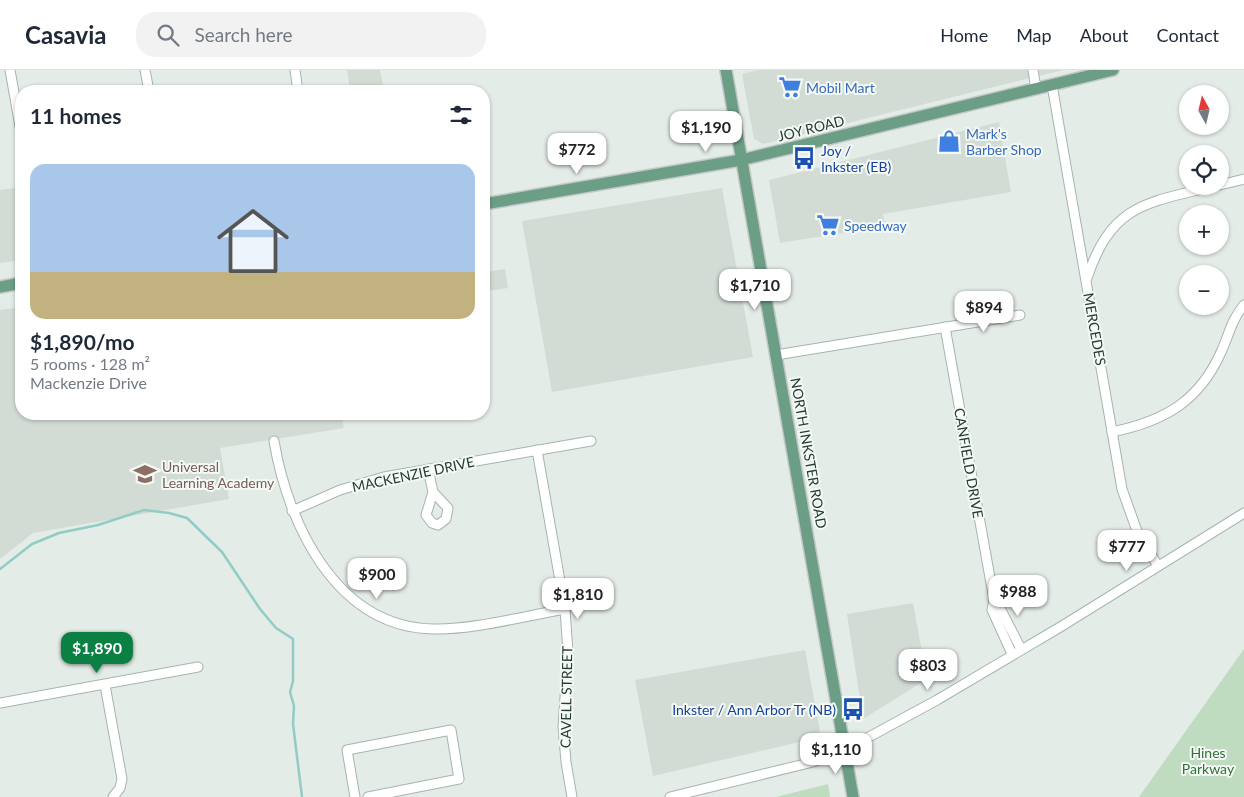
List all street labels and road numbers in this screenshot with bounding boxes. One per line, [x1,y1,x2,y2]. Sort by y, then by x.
street label: JOY ROAD [776,112,846,144]
street label: MERCEDES [1080,291,1110,367]
street label: NORTH INKSTER ROAD [787,376,831,530]
street label: CANFIELD DRIVE [951,406,987,520]
street label: MACKENZIE DRIVE [350,453,476,495]
street label: CAVELL STREET [557,645,575,748]

